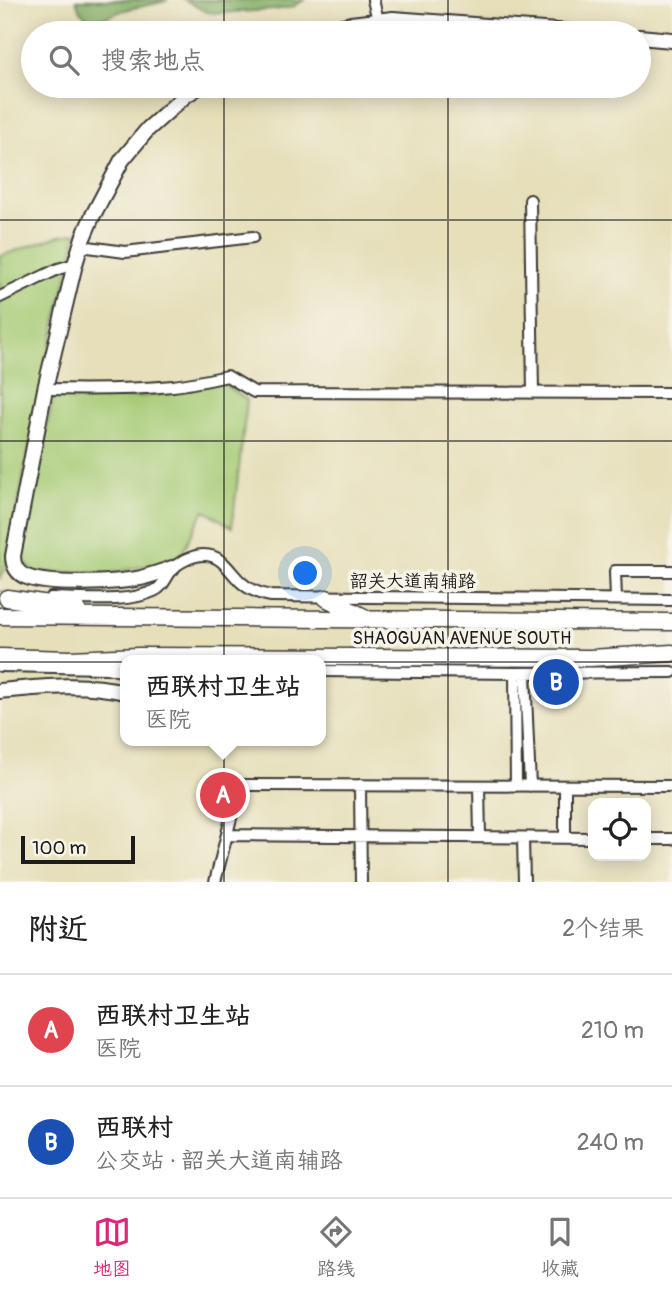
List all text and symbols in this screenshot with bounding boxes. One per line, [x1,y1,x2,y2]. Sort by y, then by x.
search box [21,21,651,98]
icon: search [45,41,83,79]
text: 搜索地点 [101,45,205,77]
your location [288,556,322,590]
street label: 韶关大道南辅路 [350,570,476,593]
street label: SHAOGUAN AVENUE SOUTH [352,627,572,650]
popup [120,655,326,746]
pin: B [533,656,579,708]
text: 西联村卫生站 [145,671,301,703]
text: 医院 [145,705,191,734]
pin: A [200,769,246,821]
map controls [588,798,651,861]
button: locate [588,798,651,861]
scale bar [21,833,135,865]
text: 100 m [32,836,86,860]
text: 附近 [28,911,88,948]
text: 2个结果 [562,914,644,943]
text: 西联村卫生站 [95,1000,251,1032]
text: A [44,1016,58,1045]
text: 210 m [581,1016,644,1045]
text: 医院 [95,1034,141,1063]
text: 西联村 [95,1112,173,1144]
text: B [44,1128,58,1157]
text: 240 m [577,1128,644,1157]
text: 公交站 · 韶关大道南辅路 [95,1146,342,1175]
tab: 地图 [93,1213,131,1281]
tab: 路线 [317,1213,355,1281]
tab: 收藏 [541,1213,579,1281]

